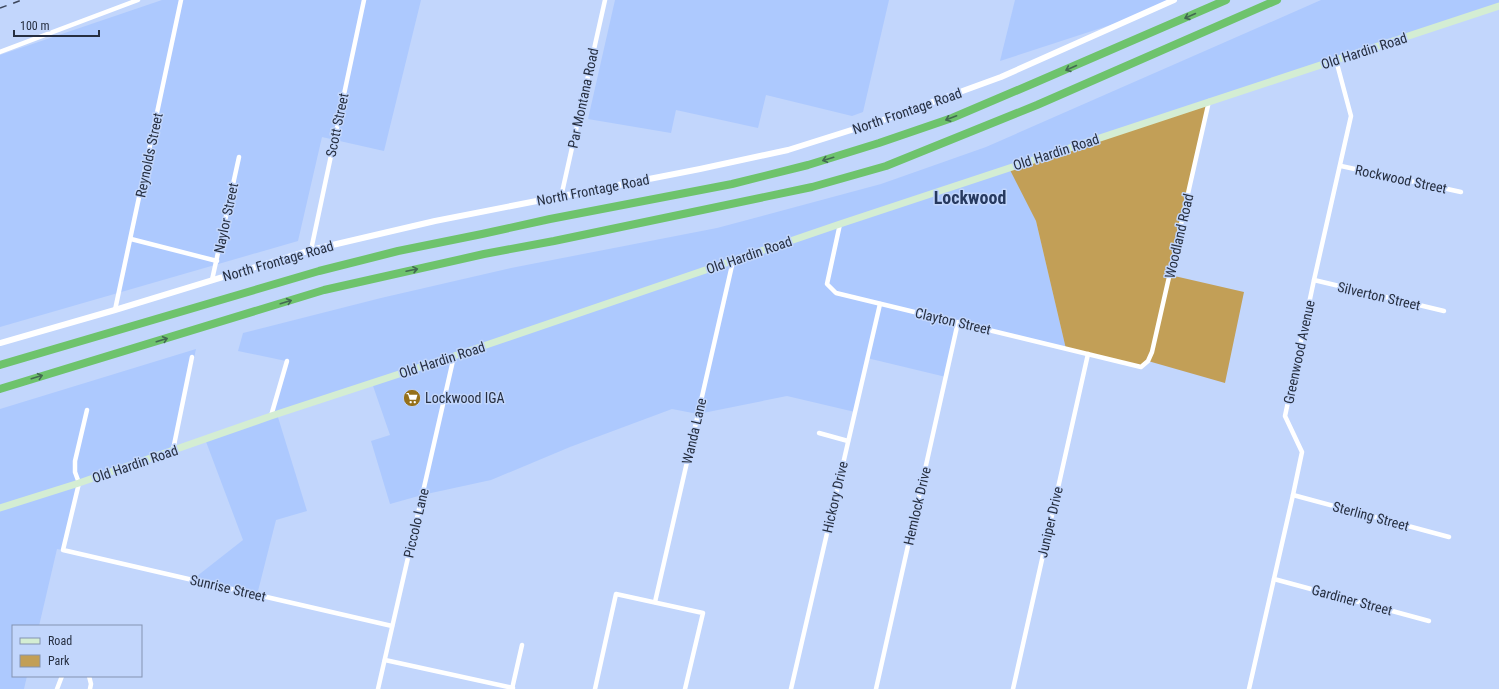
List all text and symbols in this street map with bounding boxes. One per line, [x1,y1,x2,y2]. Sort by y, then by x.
scale bar [14,12,99,38]
one-way arrow [1184,12,1196,20]
text: 100 m [20,19,50,33]
street label: Old Hardin Road [1319,30,1409,72]
street label: Par Montana Road [565,46,601,150]
one-way arrow [1065,64,1077,72]
street label: North Frontage Road [850,85,964,137]
street label: Scott Street [322,92,352,158]
street label: Reynolds Street [132,111,166,199]
one-way arrow [944,115,957,122]
street label: Old Hardin Road [1011,131,1101,173]
one-way arrow [821,156,834,163]
street label: Rockwood Street [1354,161,1448,197]
street label: North Frontage Road [535,171,651,209]
street label: Naylor Street [211,181,241,255]
district label: Lockwood [934,187,1006,208]
street label: Woodland Road [1161,192,1197,280]
street label: Old Hardin Road [704,233,794,277]
street label: North Frontage Road [221,238,335,284]
one-way arrow [405,265,418,273]
street label: Silverton Street [1336,279,1422,313]
one-way arrow [280,298,293,305]
street label: Greenwood Avenue [1280,298,1318,405]
street label: Clayton Street [913,304,993,338]
one-way arrow [155,336,168,343]
street label: Old Hardin Road [397,339,487,381]
one-way arrow [31,373,44,380]
supermarket icon: Lockwood IGA [402,388,422,408]
place label: Lockwood IGA [425,390,505,406]
street label: Wanda Lane [679,396,709,466]
street label: Old Hardin Road [90,442,180,486]
street label: Hickory Drive [819,459,851,534]
street label: Hemlock Drive [900,465,934,547]
street label: Juniper Drive [1034,484,1066,559]
street label: Piccolo Lane [400,486,432,559]
street label: Sterling Street [1331,498,1411,534]
street label: Sunrise Street [189,572,267,604]
street label: Gardiner Street [1310,582,1394,618]
legend [12,625,142,677]
text: Road [48,634,72,648]
text: Park [48,654,70,668]

